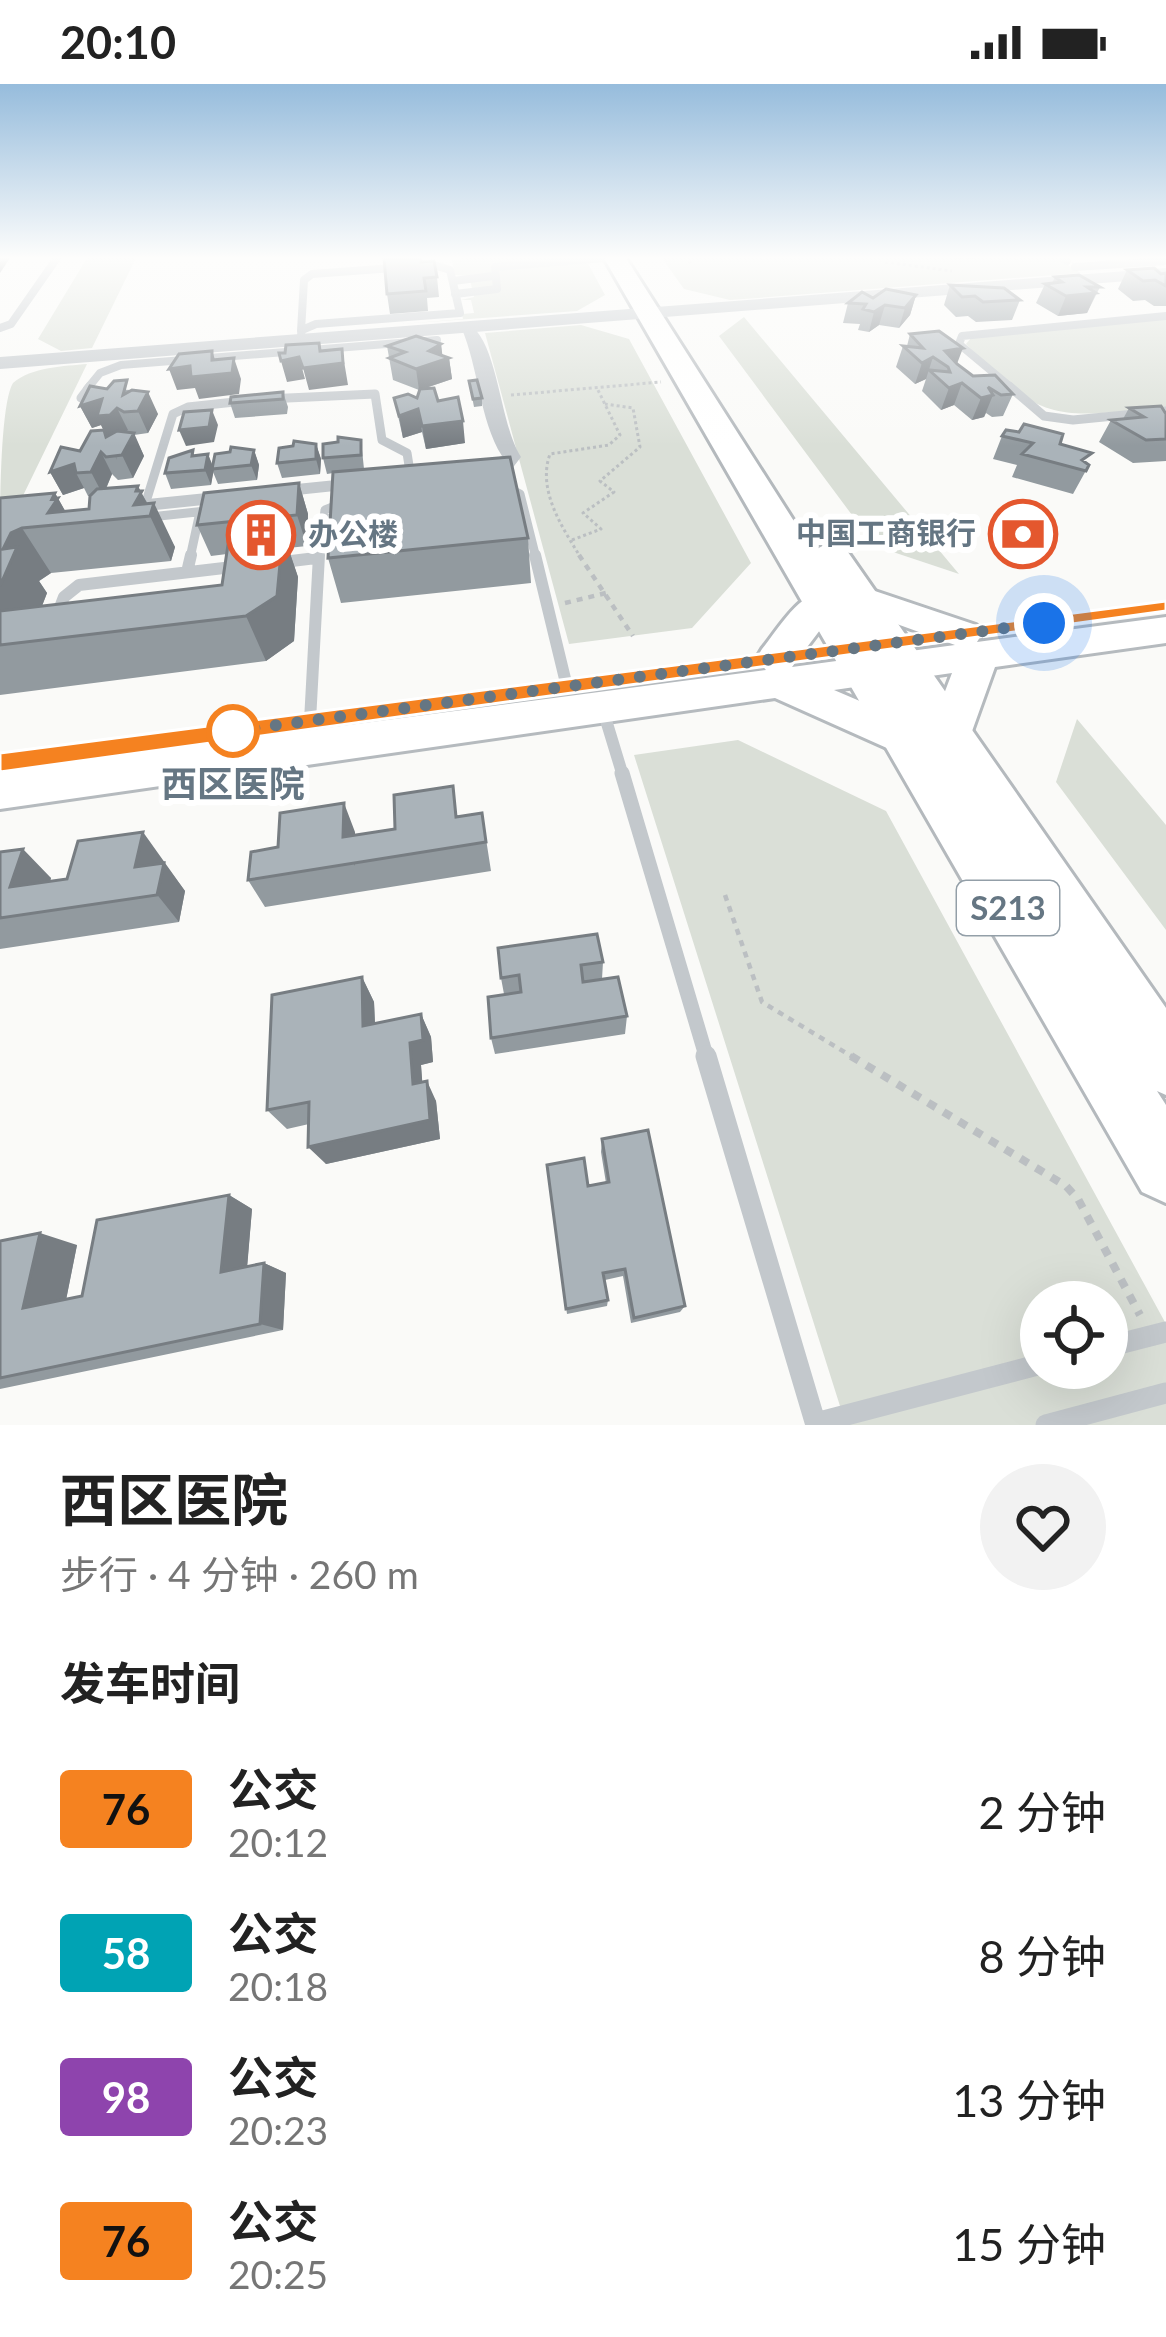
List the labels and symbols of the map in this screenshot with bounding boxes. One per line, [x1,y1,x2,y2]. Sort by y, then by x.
bank icon: 中国工商银行 [988,499,1058,569]
building icon: 办公楼 [226,500,296,570]
place label: 中国工商银行 [796,514,976,550]
place label: 办公楼 [308,515,398,551]
your location [1014,593,1074,653]
marker: 西区医院 [208,706,258,756]
place label: 西区医院 [161,761,305,805]
road number: S213 [957,881,1059,935]

